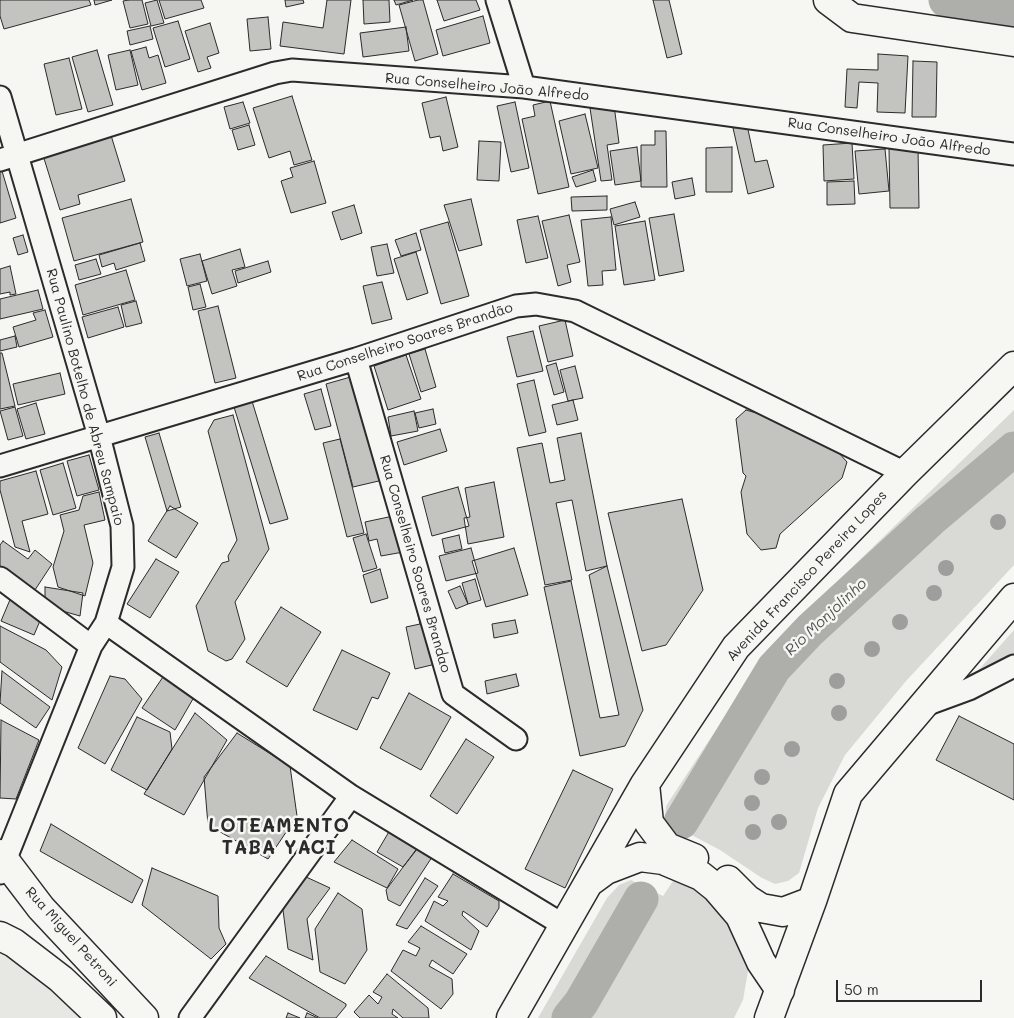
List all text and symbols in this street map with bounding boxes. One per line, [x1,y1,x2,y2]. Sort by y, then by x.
street label: Rua Conselheiro João Alfredo [384,70,590,104]
street label: Rua Conselheiro João Alfredo [787,114,991,160]
street label: Rua Paulino Botelho de Abreu Sampaio [43,267,127,527]
street label: Rua Conselheiro Soares Brandão [295,299,515,385]
street label: Rua Conselheiro Soares Brandao [376,453,454,675]
street label: Avenida Francisco Pereira Lopes [723,487,891,665]
water label: Rio Monjolinho [781,575,871,659]
district label: LOTEAMENTO TABA YACI [207,815,351,859]
street label: Rua Miguel Petroni [22,884,120,990]
scale bar [839,970,985,1002]
text: 50 m [844,979,879,999]

